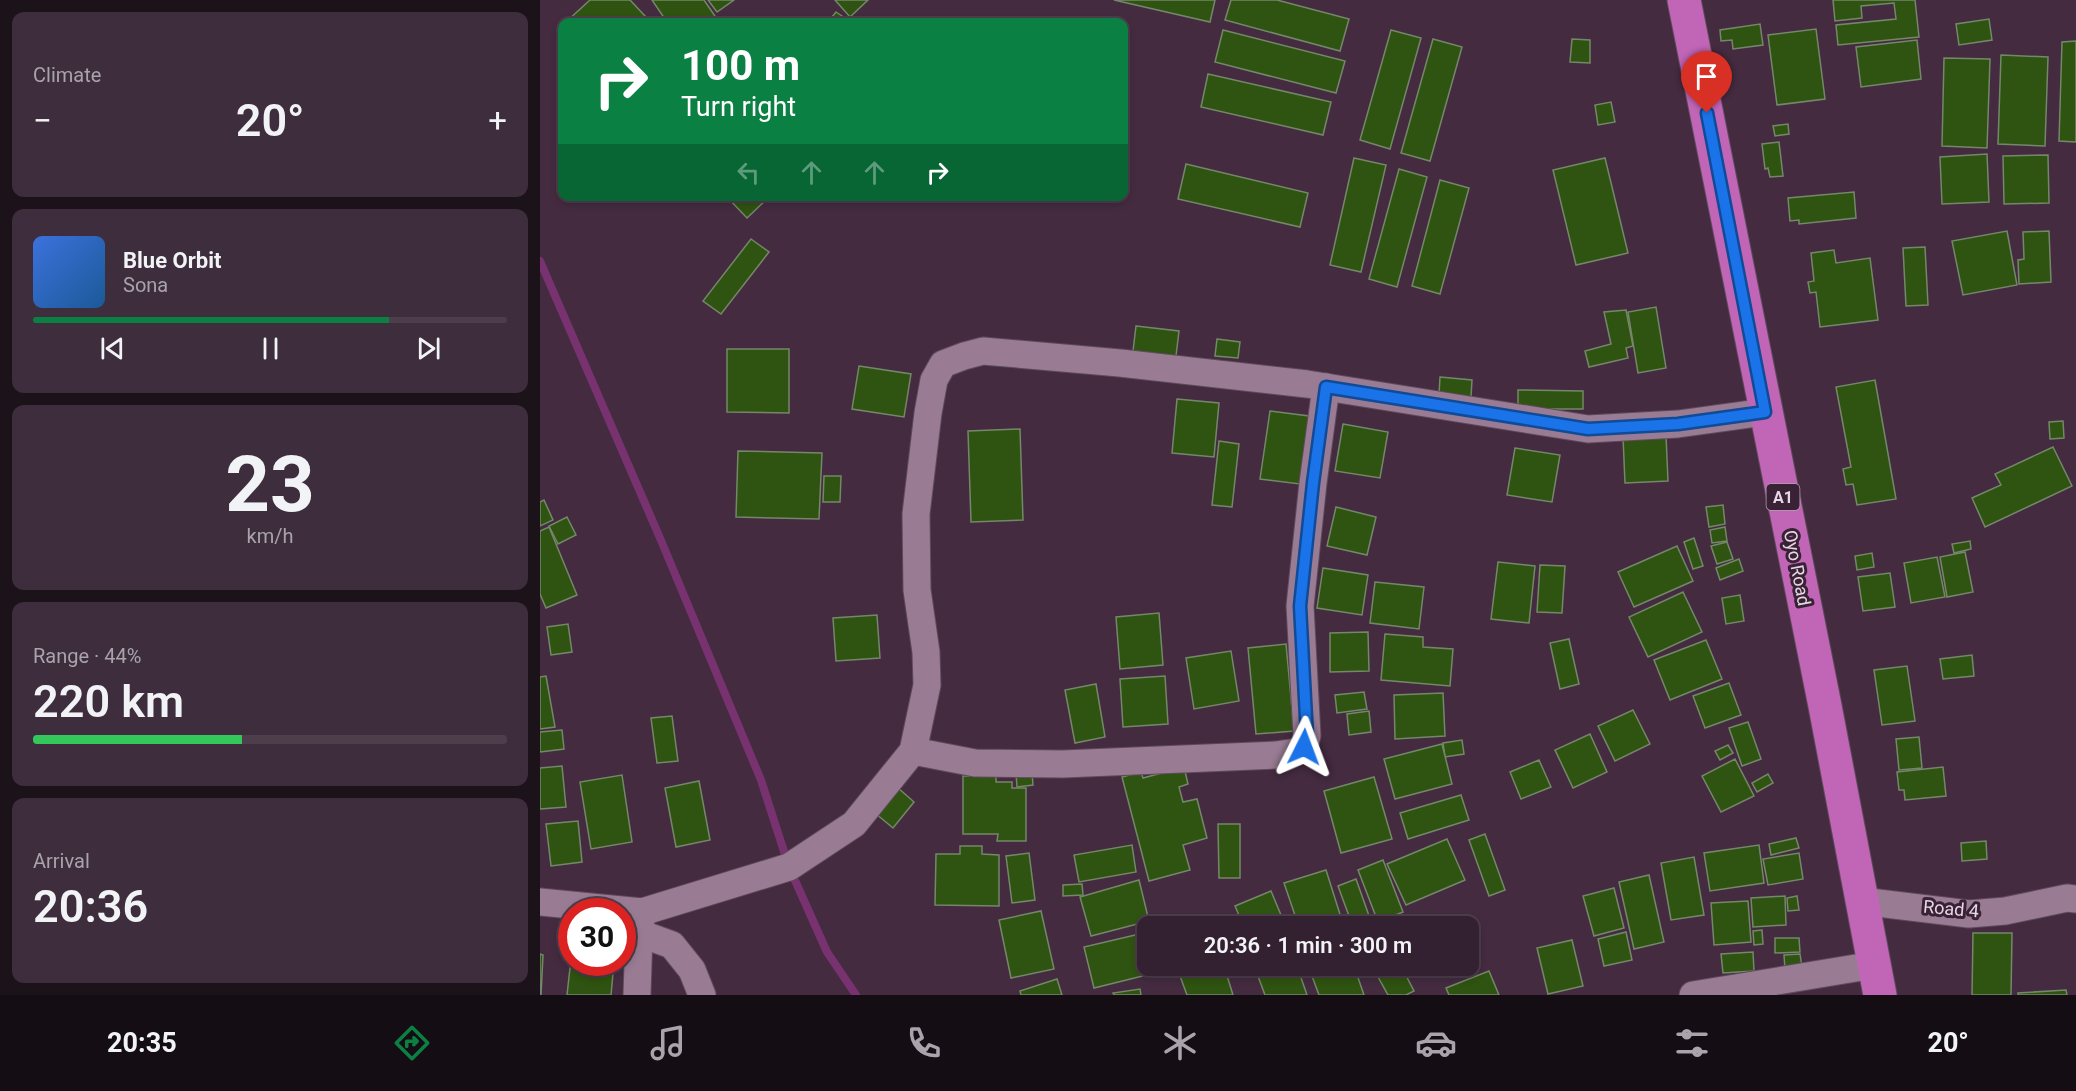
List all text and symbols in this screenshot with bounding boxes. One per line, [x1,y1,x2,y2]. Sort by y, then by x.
text: 100 m [681,41,800,90]
icon: right [582,42,660,120]
pin [1681,51,1732,113]
icon: arrive [1690,60,1723,93]
text: Climate [33,63,101,87]
text: Turn right [681,91,796,123]
text: 20° [236,94,304,147]
text: − [33,101,52,140]
text: + [488,101,507,140]
icon: left [732,156,765,189]
icon: ahead [795,156,828,189]
icon: ahead [858,156,891,189]
icon: right [921,156,954,189]
text: Blue Orbit [123,248,221,273]
text: Sona [123,273,168,297]
icon: previous [96,332,129,365]
icon: pause [254,332,287,365]
icon: next [412,332,445,365]
text: 23 [225,439,315,530]
road number: A1 [1766,484,1800,510]
text: km/h [247,524,293,548]
street label: Oyo Road [1780,528,1815,608]
text: Range · 44% [33,644,141,668]
text: 220 km [33,675,184,728]
position arrow [1272,715,1336,779]
text: Arrival [33,849,90,873]
text: 20:36 [33,880,148,933]
street label: Road 4 [1922,896,1980,921]
speed limit sign: 30 [558,898,636,976]
text: 20:36 · 1 min · 300 m [1204,933,1412,958]
icon: directions [391,1022,433,1064]
icon: music [647,1022,689,1064]
icon: phone [903,1022,945,1064]
icon: climate [1159,1022,1201,1064]
icon: car [1415,1022,1457,1064]
icon: filters [1671,1022,1713,1064]
text: 20:35 [107,1027,177,1059]
text: 20° [1927,1027,1969,1059]

